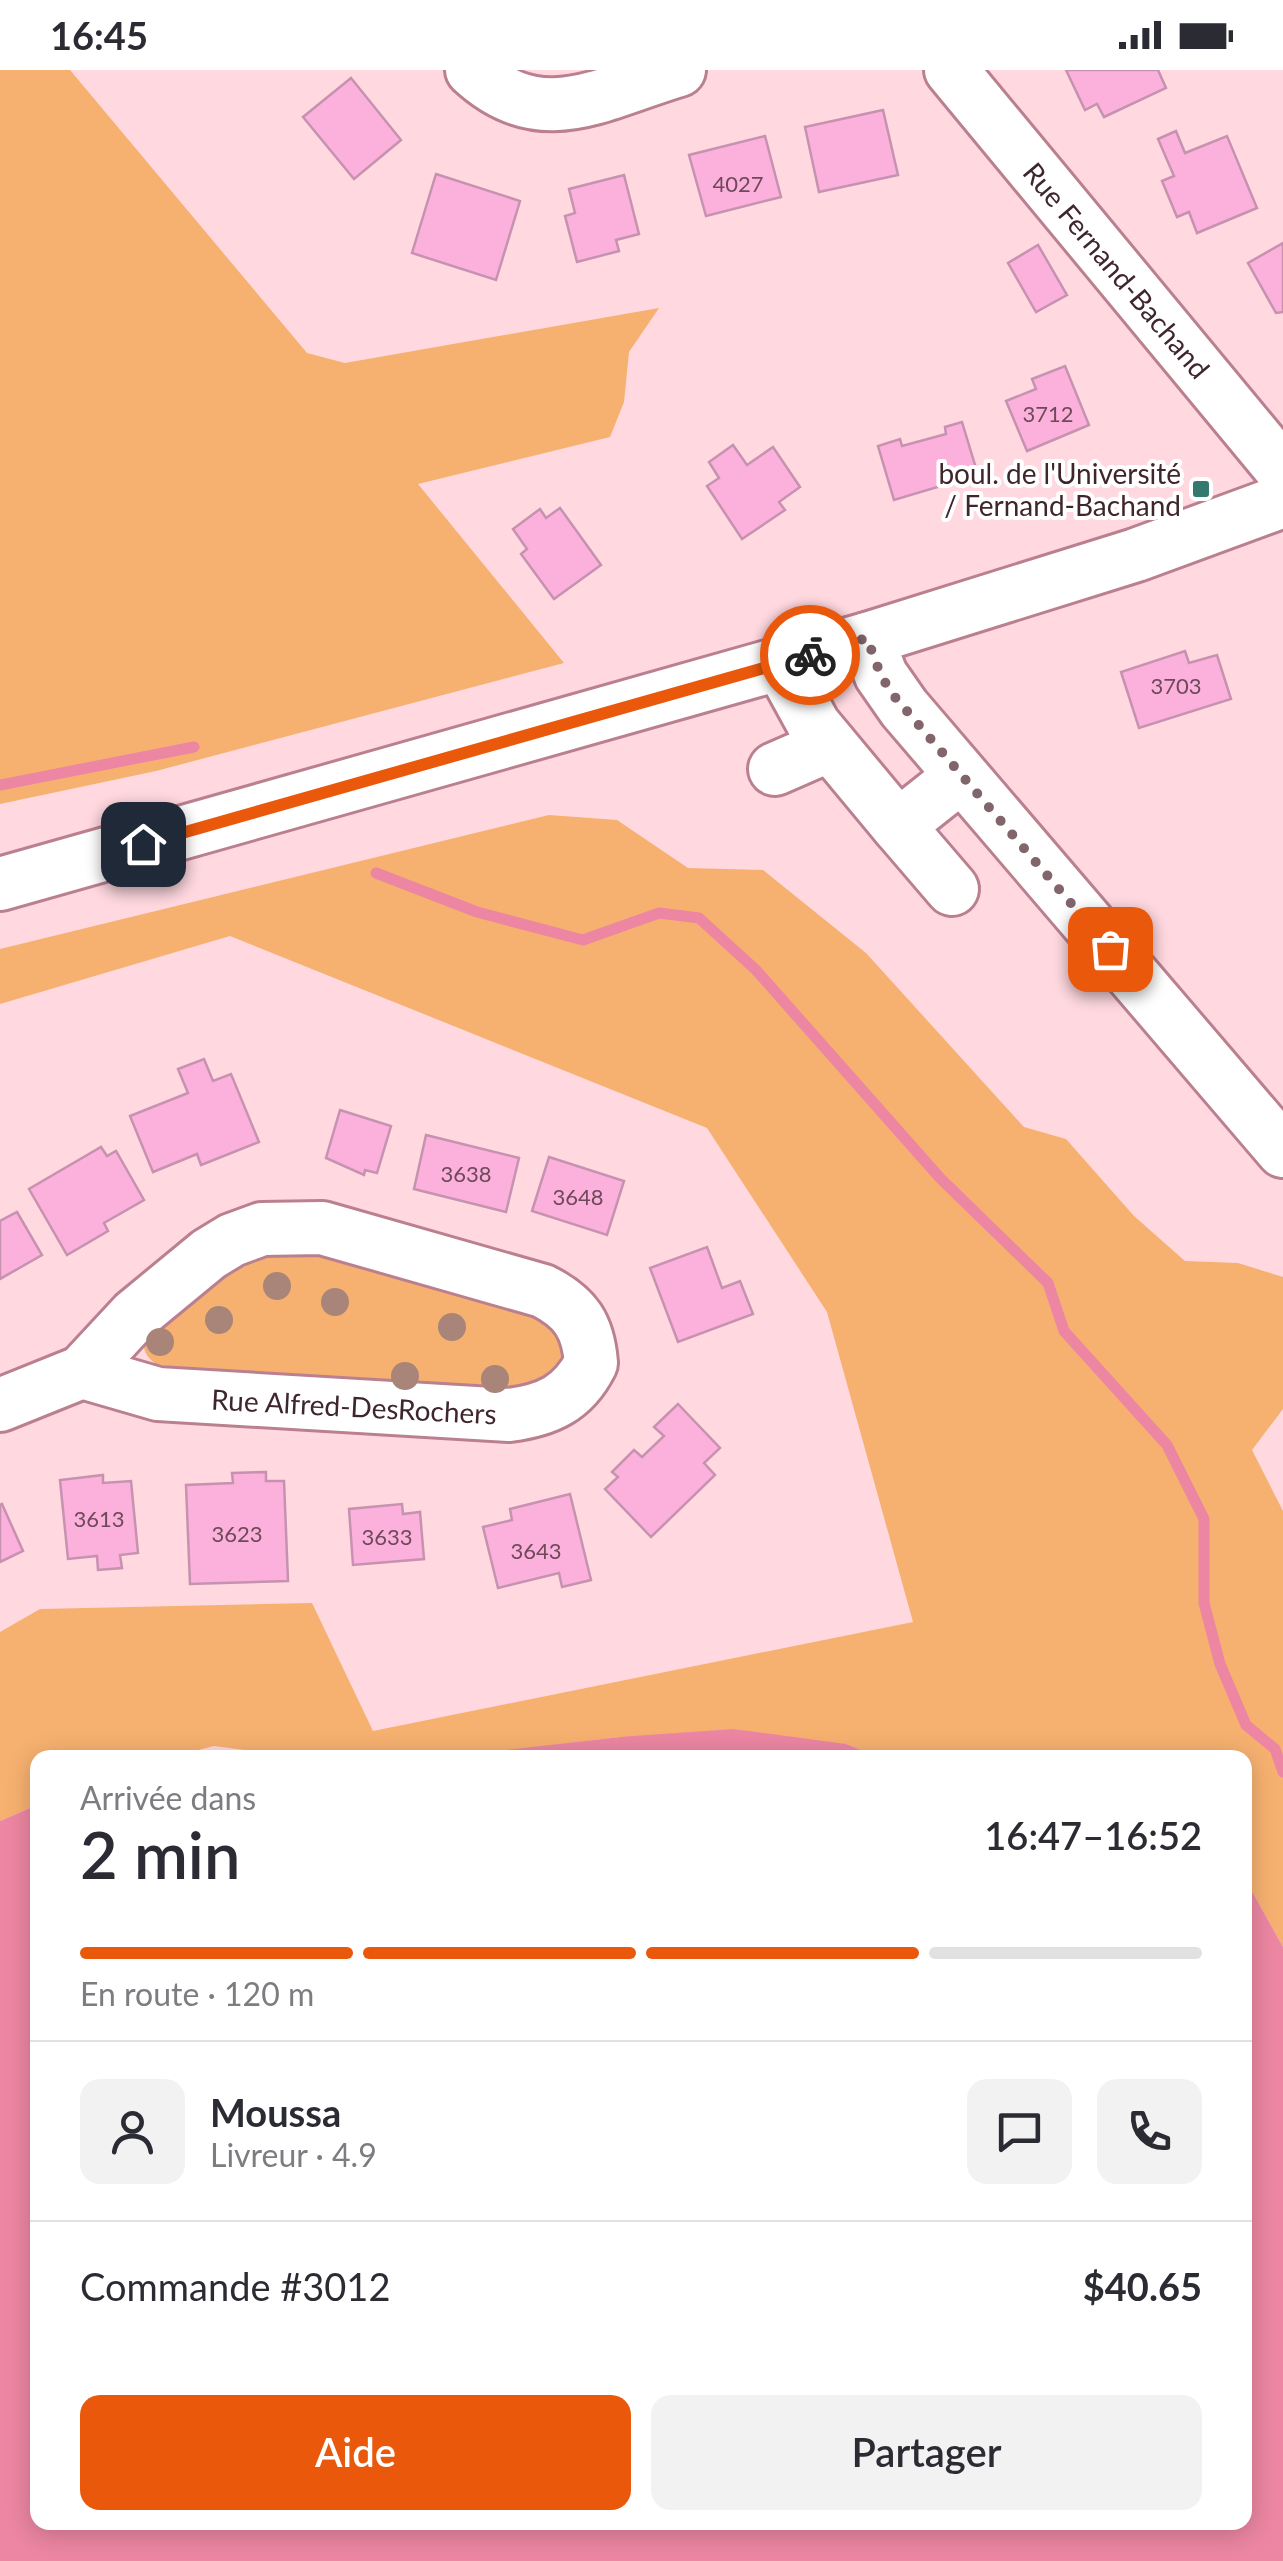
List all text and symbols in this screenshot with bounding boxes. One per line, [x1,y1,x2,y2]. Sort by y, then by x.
text: 16:45 [50,12,148,58]
street label: Rue Fernand-Bachand [1017,155,1217,385]
house number: 4027 [712,170,764,197]
house number: 3712 [1022,400,1074,427]
place label: boul. de l'Université / Fernand-Bachand [938,456,1181,522]
marker: boul. de l'Université / Fernand-Bachand [1190,478,1212,500]
courier [760,605,860,705]
icon: bike [783,628,838,683]
house number: 3703 [1150,672,1202,699]
pin [101,802,186,887]
icon: home [116,817,171,872]
pin [1068,907,1153,992]
icon: bag [1083,922,1138,977]
house number: 3638 [440,1160,492,1187]
house number: 3648 [552,1183,604,1210]
street label: Rue Alfred-DesRochers [211,1382,497,1430]
house number: 3613 [73,1505,125,1532]
house number: 3623 [211,1520,263,1547]
house number: 3633 [361,1523,413,1550]
house number: 3643 [510,1537,562,1564]
text: Arrivée dans [80,1778,256,1817]
text: 16:47–16:52 [984,1812,1202,1858]
text: 2 min [80,1815,240,1893]
text: En route · 120 m [80,1974,314,2013]
button: person [80,2079,185,2184]
button: chat [967,2079,1072,2184]
button: phone [1097,2079,1202,2184]
text: Moussa [210,2089,341,2135]
text: Livreur · 4.9 [210,2135,377,2174]
text: Commande #3012 [80,2263,390,2309]
text: $40.65 [1083,2263,1202,2309]
button: Aide [80,2395,631,2510]
button: Partager [651,2395,1202,2510]

